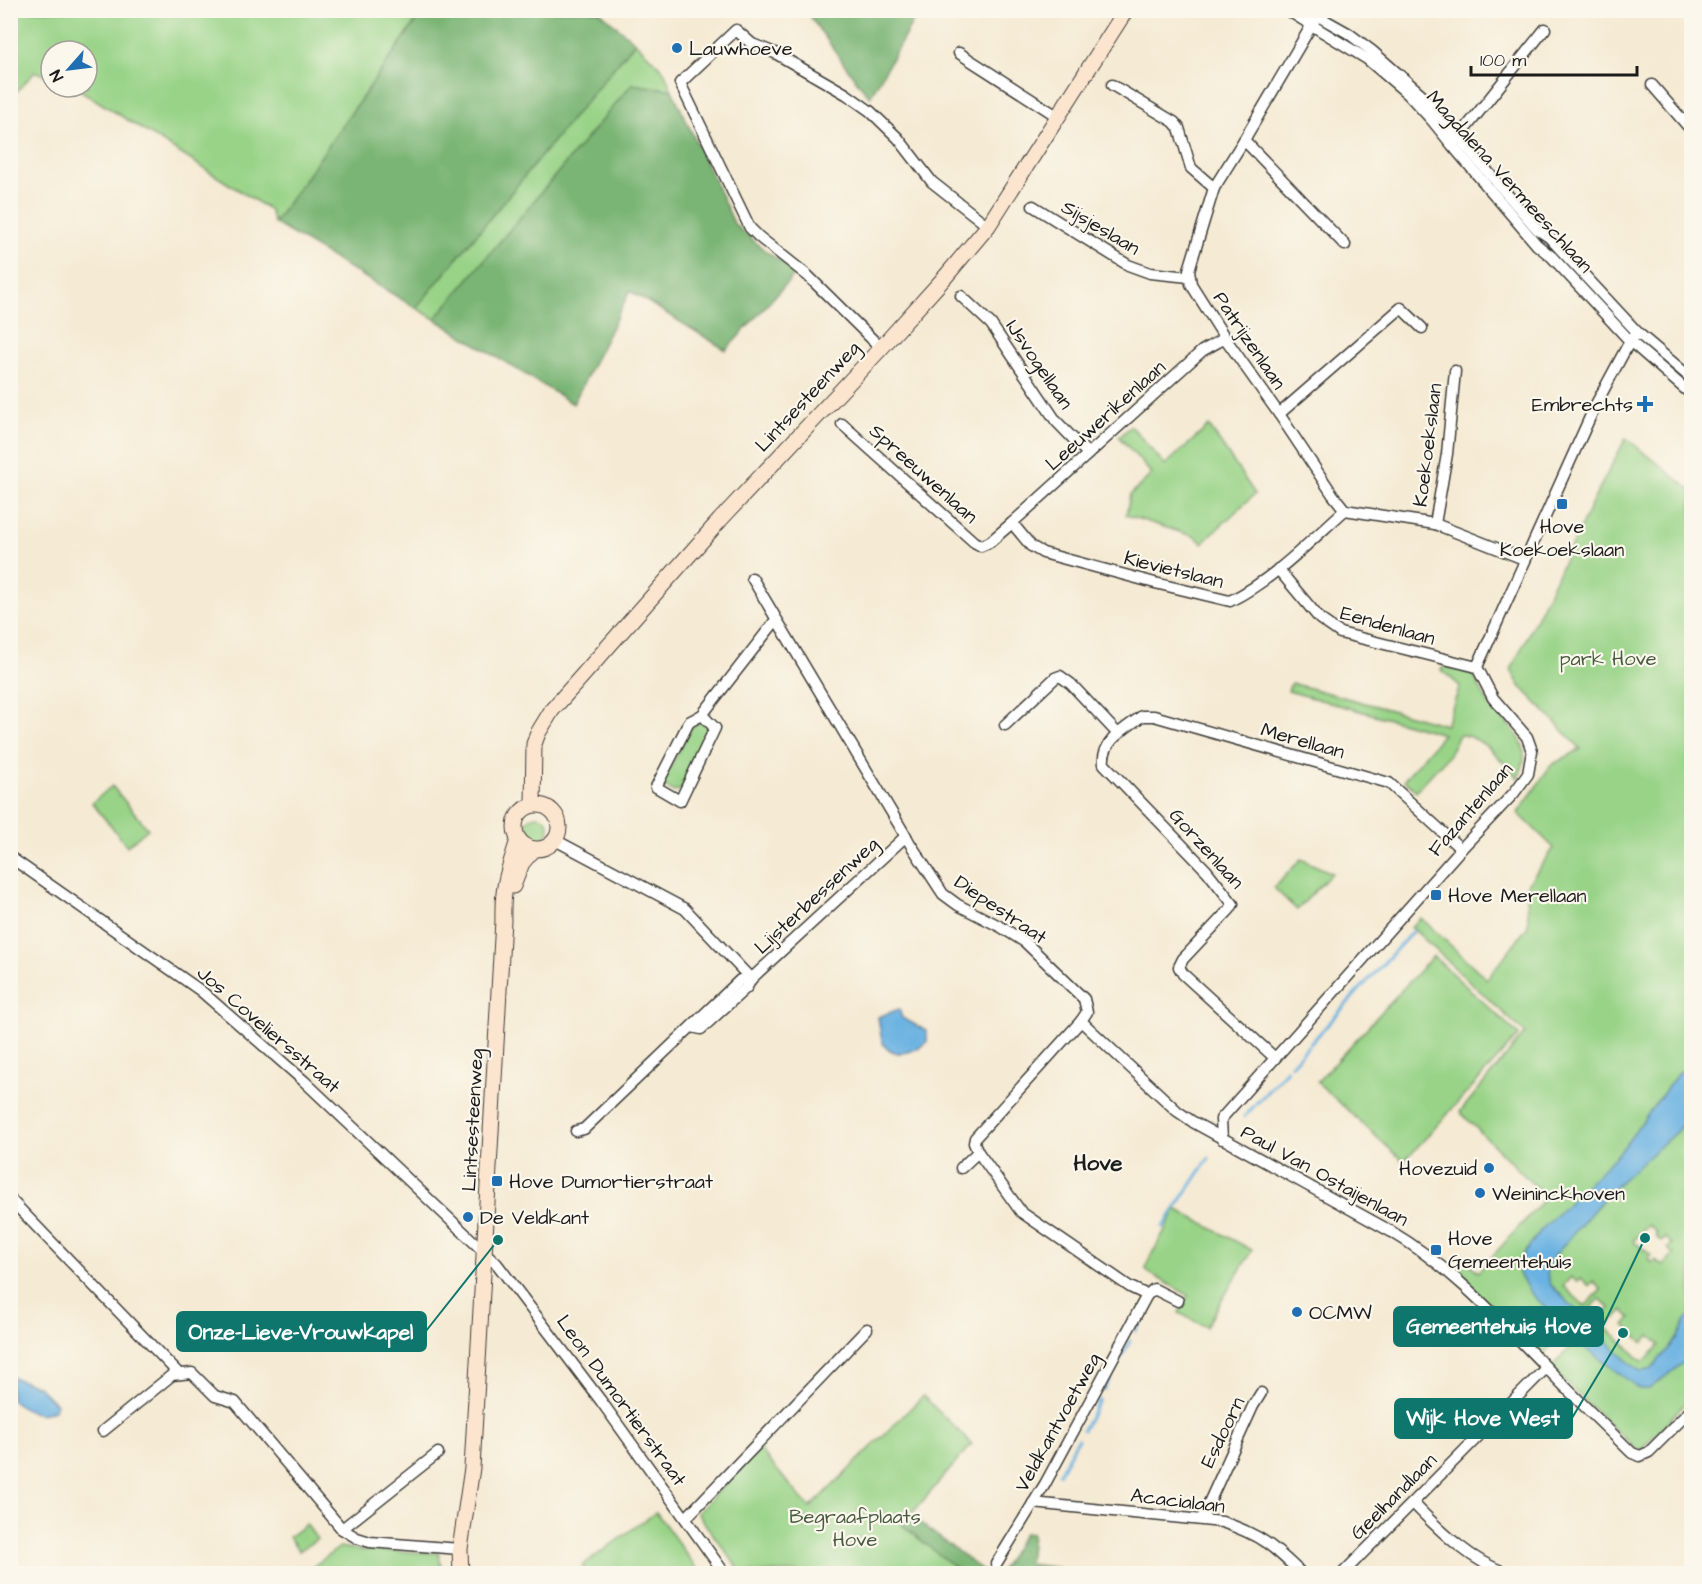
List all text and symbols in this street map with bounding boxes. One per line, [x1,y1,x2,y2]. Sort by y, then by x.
place label: Lauwhoeve [689,35,793,63]
north arrow [39,39,99,99]
scale bar [1471,39,1638,77]
marker: Lauwhoeve [670,41,684,55]
text: 100 m [1480,48,1526,73]
text: N [45,66,69,85]
street label: Magdalena Vermeeschlaan [1419,84,1599,280]
street label: Sijsjeslaan [1056,193,1145,262]
street label: Patrijzenlaan [1206,286,1292,395]
street label: IJsvogellaan [998,314,1080,416]
street label: Lintsesteenweg [749,335,867,459]
street label: Leeuwerikenlaan [1039,354,1172,477]
street label: Koekoekslaan [1407,382,1449,509]
place label: Embrechts [1532,391,1633,419]
marker: Embrechts [1638,397,1652,411]
street label: Spreeuwenlaan [863,417,984,530]
marker: Hove Koekoekslaan [1555,497,1569,511]
place label: Hove Koekoekslaan [1500,513,1624,564]
street label: Kievietslaan [1121,544,1227,596]
street label: Eendenlaan [1337,599,1438,653]
park label: park Hove [1559,645,1657,673]
street label: Merellaan [1258,716,1348,766]
street label: Fazantenlaan [1422,757,1520,863]
street label: Gorzenlaan [1162,802,1250,895]
street label: Lijsterbessenweg [748,831,886,961]
street label: Diepestraat [949,868,1052,951]
place label: Hove Merellaan [1448,882,1586,910]
marker: Hove Merellaan [1429,888,1443,902]
street label: Jos Coveliersstraat [190,959,346,1100]
street label: Lintsesteenweg [455,1048,492,1192]
street label: Paul Van Ostaijenlaan [1236,1118,1413,1234]
district label: Hove [1073,1148,1123,1179]
place label: Hovezuid [1399,1155,1477,1183]
marker: Hovezuid [1482,1161,1496,1175]
place label: Hove Dumortierstraat [509,1168,713,1196]
marker: Hove Dumortierstraat [490,1174,504,1188]
place label: Weininckhoven [1492,1180,1625,1208]
marker: Weininckhoven [1473,1186,1487,1200]
place label: De Veldkant [480,1204,589,1232]
marker: De Veldkant [461,1210,475,1224]
place label: Hove Gemeentehuis [1448,1225,1572,1276]
marker: Hove Gemeentehuis [1429,1243,1443,1257]
place label: OCMW [1309,1299,1372,1327]
marker: OCMW [1290,1305,1304,1319]
callout: Gemeentehuis Hove [1394,1307,1603,1346]
street label: Leon Dumortierstraat [549,1309,693,1492]
callout: Onze-Lieve-Vrouwkapel [177,1312,426,1351]
text: Gemeentehuis Hove [1406,1312,1592,1341]
text: Onze-Lieve-Vrouwkapel [189,1318,414,1348]
street label: Veldkantvoetweg [1008,1348,1109,1498]
street label: Esdoorn [1194,1392,1252,1473]
callout: Wijk Hove West [1395,1399,1572,1438]
text: Wijk Hove West [1405,1404,1560,1434]
street label: Geelhandlaan [1344,1447,1443,1546]
street label: Acacialaan [1129,1481,1227,1521]
park label: Begraafplaats Hove [789,1503,921,1554]

